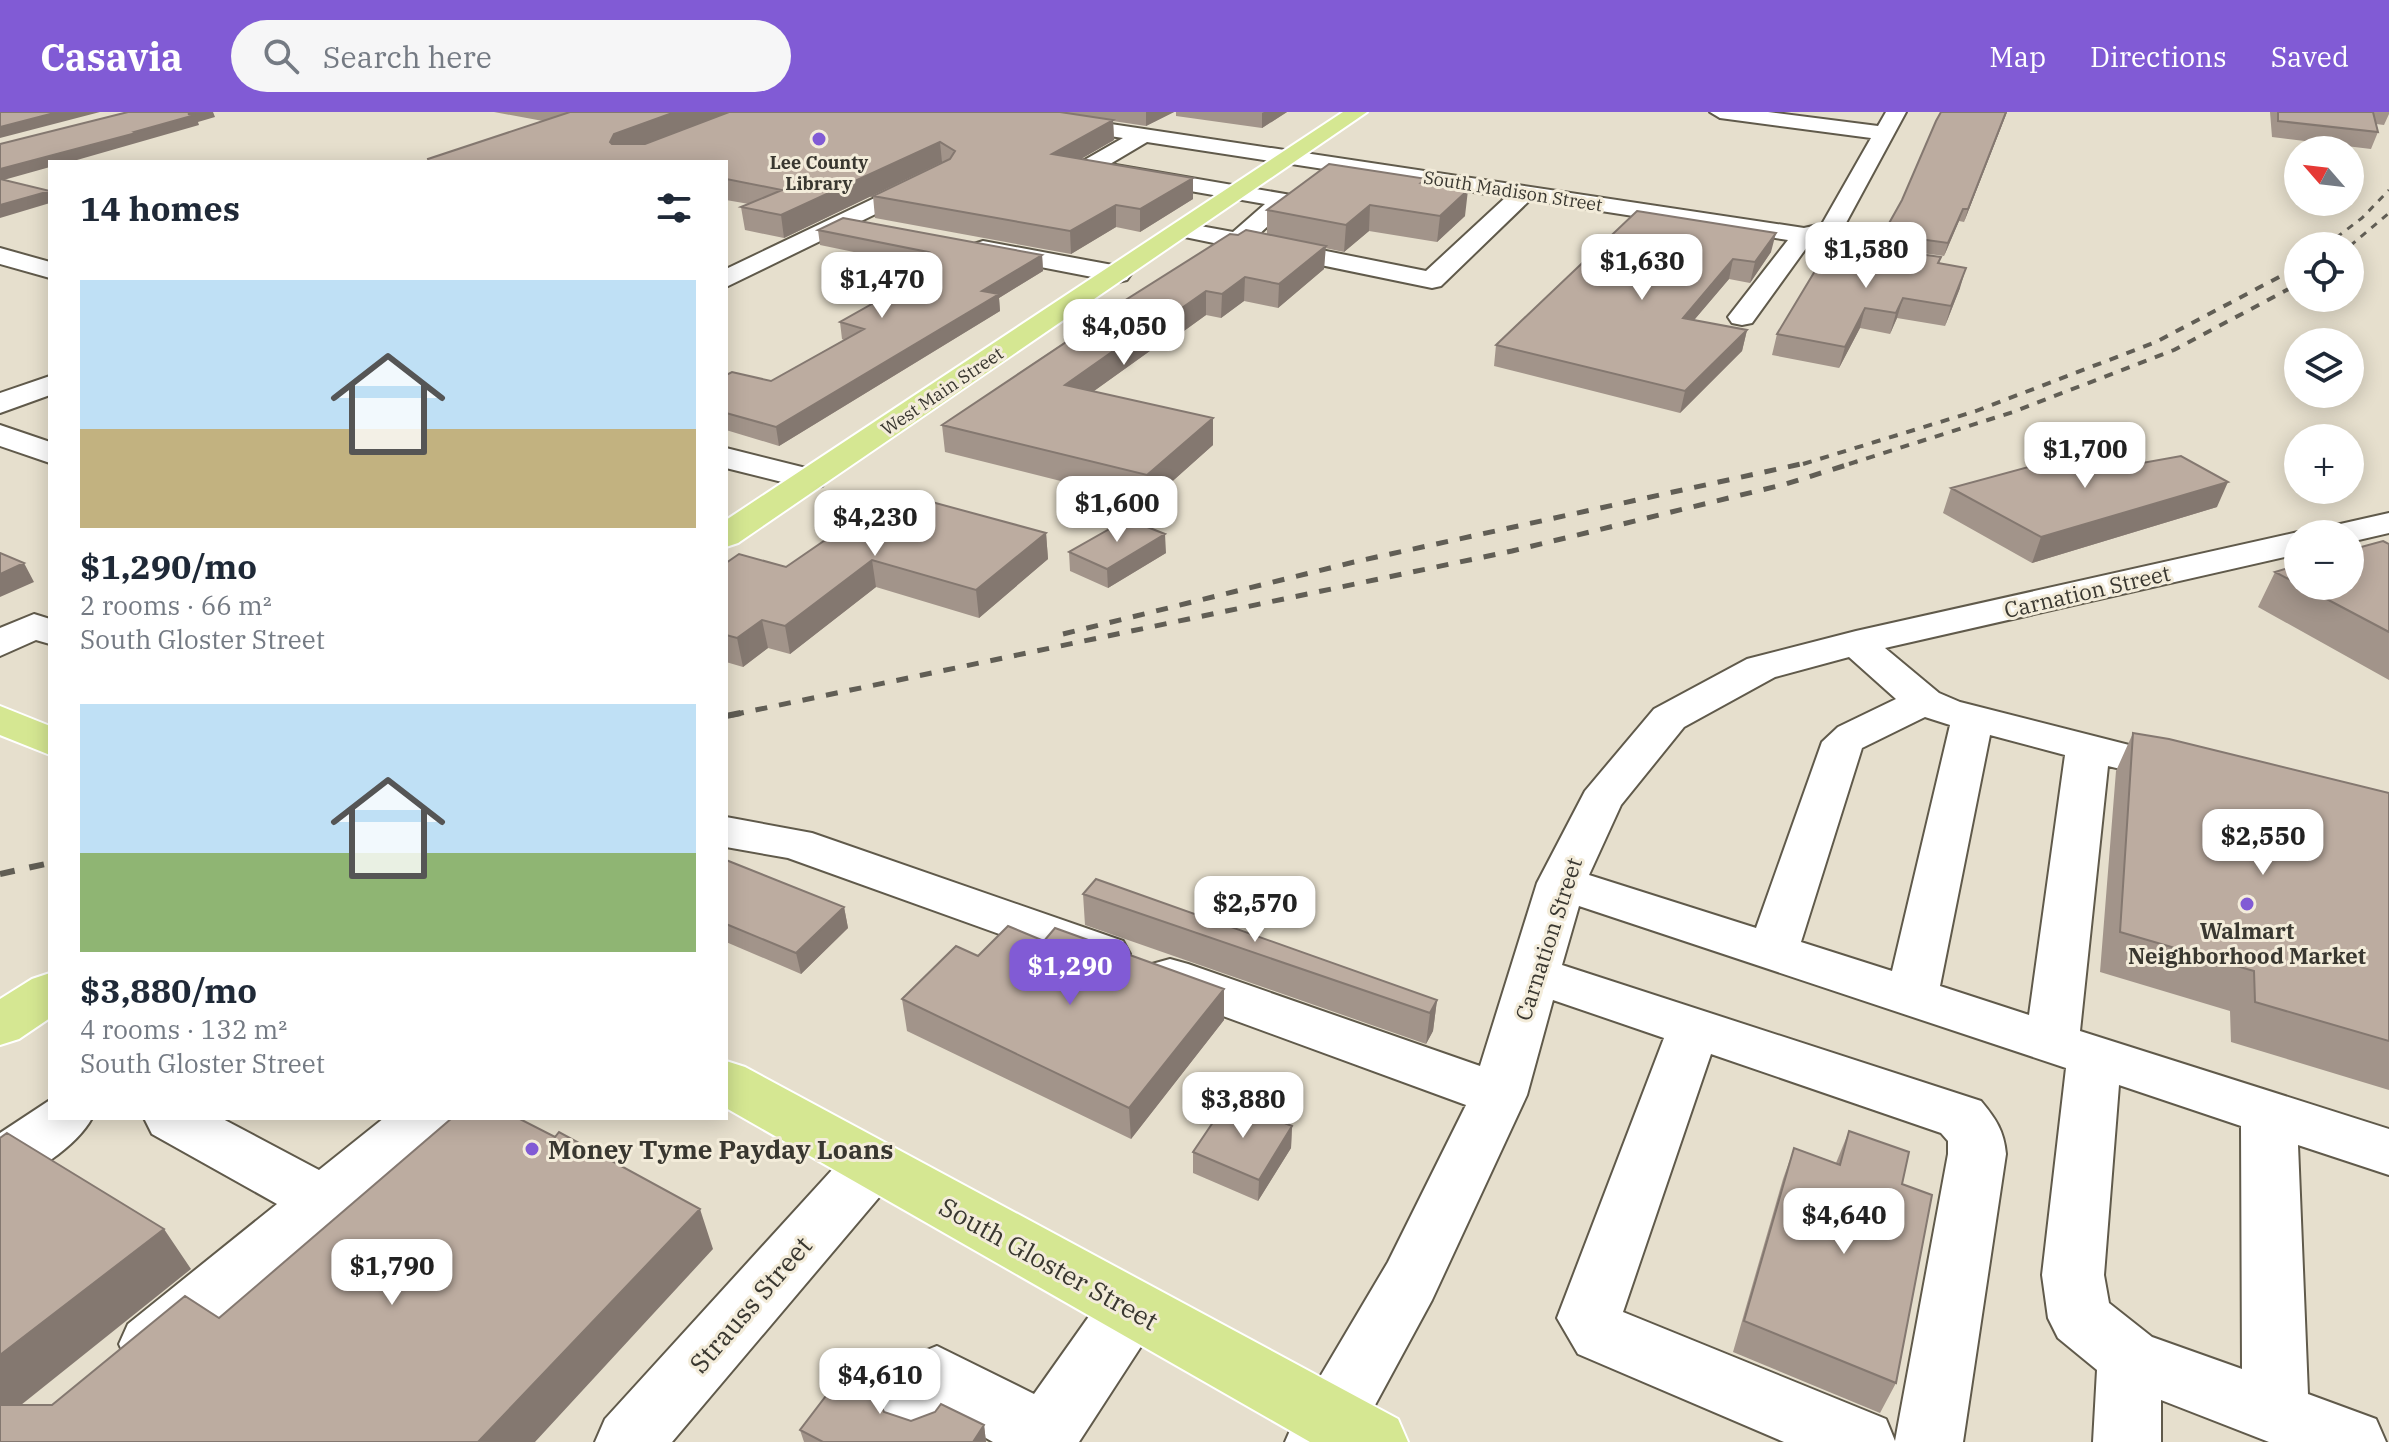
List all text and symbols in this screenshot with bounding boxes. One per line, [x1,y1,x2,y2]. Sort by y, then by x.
search box [231,20,791,92]
text: Casavia [40,32,183,81]
icon: search [259,34,303,78]
text: Search here [323,37,492,76]
text: Map [1989,38,2046,75]
text: Directions [2090,38,2227,75]
text: Saved [2271,38,2349,75]
marker: Lee County Library [810,130,828,148]
north arrow [2284,136,2364,216]
map controls [2284,136,2364,600]
place label: Lee County Library [770,151,869,195]
street label: South Madison Street [1422,165,1604,217]
text: 14 homes [80,186,240,230]
icon: filters [652,186,696,230]
pin: $1,580 [1801,222,1931,290]
text: $1,580 [1823,231,1909,265]
button: locate [2284,232,2364,312]
pin: $1,630 [1577,234,1707,302]
text: $1,630 [1599,243,1685,277]
pin: $1,470 [817,252,947,320]
text: $1,470 [839,261,925,295]
pin: $4,050 [1059,299,1189,367]
text: $4,050 [1081,308,1167,342]
button: layers [2284,328,2364,408]
icon: home [316,332,460,476]
street label: West Main Street [876,342,1008,440]
pin: $1,700 [2020,422,2150,490]
button: + [2284,424,2364,504]
text: $1,700 [2042,431,2128,465]
pin: $1,600 [1052,476,1182,544]
text: $1,600 [1074,485,1160,519]
pin: $4,230 [810,490,940,558]
text: $4,230 [832,499,918,533]
button: − [2284,520,2364,600]
text: $1,290/mo [80,544,257,588]
street label: Carnation Street [2001,558,2173,624]
text: 2 rooms · 66 m² [80,588,272,622]
text: South Gloster Street [80,622,325,656]
icon: home [316,756,460,900]
pin: $2,550 [2198,809,2328,877]
text: $2,550 [2220,818,2306,852]
street label: Carnation Street [1508,854,1588,1024]
pin: $2,570 [1190,876,1320,944]
text: $2,570 [1212,885,1298,919]
marker: Walmart Neighborhood Market [2238,895,2256,913]
place label: Walmart Neighborhood Market [2128,916,2366,970]
pin: $1,290 [1005,939,1135,1007]
text: $1,290 [1027,948,1113,982]
text: $3,880/mo [80,968,257,1012]
text: 4 rooms · 132 m² [80,1012,287,1046]
text: South Gloster Street [80,1046,325,1080]
pin: $3,880 [1178,1072,1308,1140]
text: $3,880 [1200,1081,1286,1115]
place label: Money Tyme Payday Loans [548,1132,894,1166]
marker: Money Tyme Payday Loans [523,1140,541,1158]
pin: $4,640 [1779,1188,1909,1256]
street label: South Gloster Street [934,1189,1164,1337]
text: $4,640 [1801,1197,1887,1231]
street label: Strauss Street [681,1229,819,1379]
pin: $1,790 [327,1239,457,1307]
text: $1,790 [349,1248,435,1282]
pin: $4,610 [815,1348,945,1416]
text: $4,610 [837,1357,923,1391]

